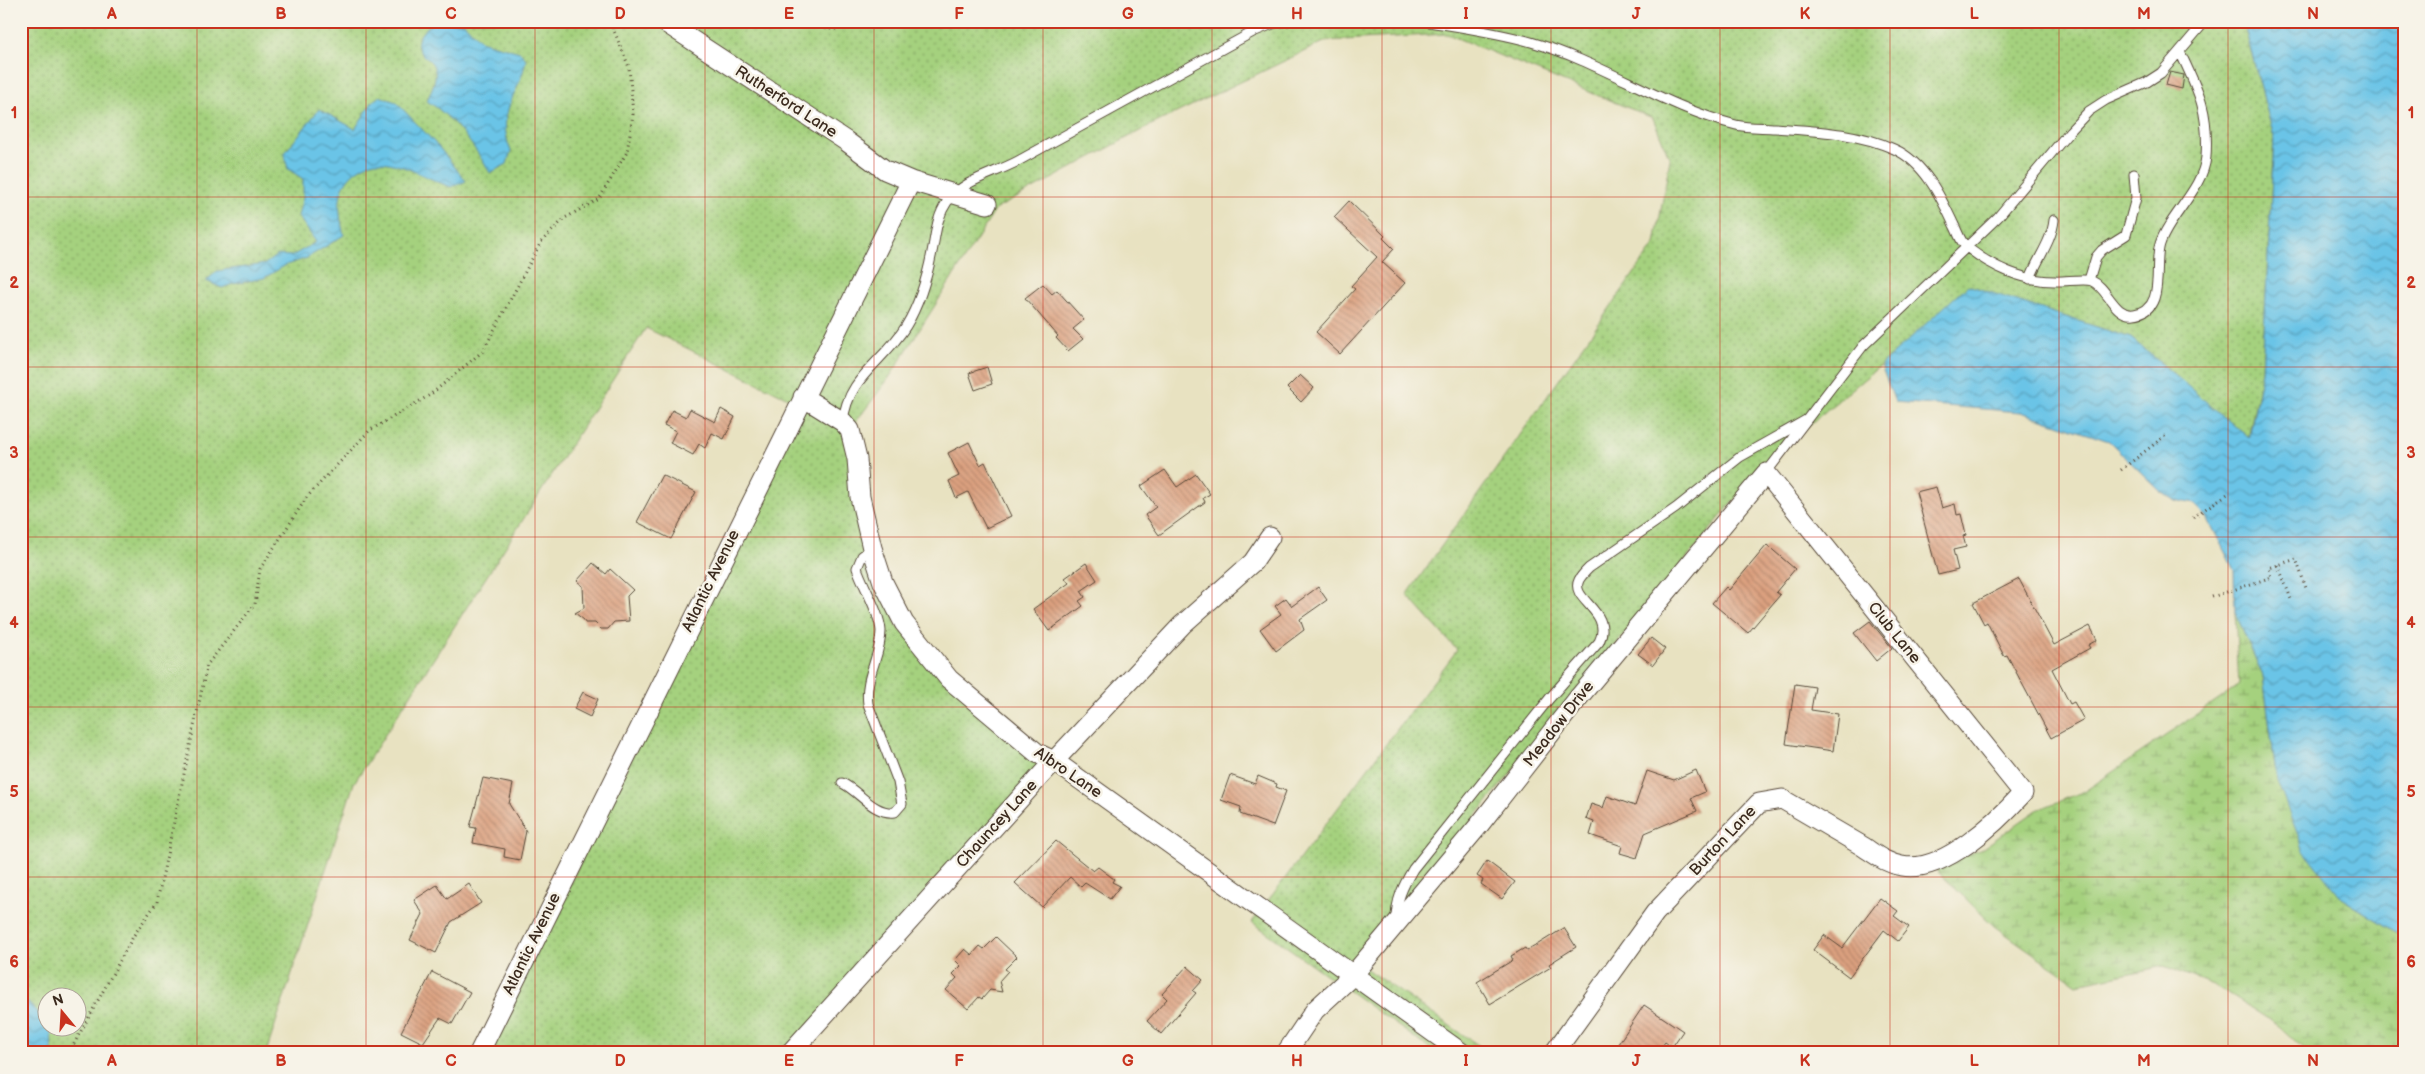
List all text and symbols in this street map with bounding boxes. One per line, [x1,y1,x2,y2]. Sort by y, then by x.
text: A [106,5,117,24]
text: B [275,5,287,24]
text: C [445,5,457,24]
text: D [614,5,626,24]
text: E [784,5,794,24]
text: F [954,5,964,24]
text: G [1122,5,1134,24]
text: H [1291,5,1303,24]
text: I [1463,5,1469,24]
text: J [1632,5,1641,24]
text: K [1800,5,1811,24]
text: L [1969,5,1979,24]
text: M [2137,5,2151,24]
text: N [2307,5,2319,24]
street label: Rutherford Lane [731,62,841,142]
text: 1 [11,104,17,123]
text: 1 [2408,104,2414,123]
text: 2 [9,274,19,293]
text: 2 [2406,274,2416,293]
text: 3 [9,444,19,463]
text: 3 [2406,444,2416,463]
street label: Atlantic Avenue [678,526,744,635]
street label: Club Lane [1863,598,1925,668]
text: 4 [9,614,19,633]
text: 4 [2406,614,2416,633]
street label: Meadow Drive [1520,677,1599,771]
street label: Albro Lane [1031,743,1106,803]
street label: Chauncey Lane [953,776,1042,872]
text: 5 [9,783,19,802]
text: 5 [2406,783,2416,802]
street label: Burton Lane [1686,802,1761,880]
street label: Atlantic Avenue [499,889,565,998]
text: 6 [9,953,19,972]
text: 6 [2406,953,2416,972]
north arrow [38,986,88,1036]
text: N [51,990,66,1010]
text: A [106,1052,117,1071]
text: B [275,1052,287,1071]
text: C [445,1052,457,1071]
text: D [614,1052,626,1071]
text: E [784,1052,794,1071]
text: F [954,1052,964,1071]
text: G [1122,1052,1134,1071]
text: H [1291,1052,1303,1071]
text: I [1463,1052,1469,1071]
text: J [1632,1052,1641,1071]
text: K [1800,1052,1811,1071]
text: L [1969,1052,1979,1071]
text: M [2137,1052,2151,1071]
text: N [2307,1052,2319,1071]

